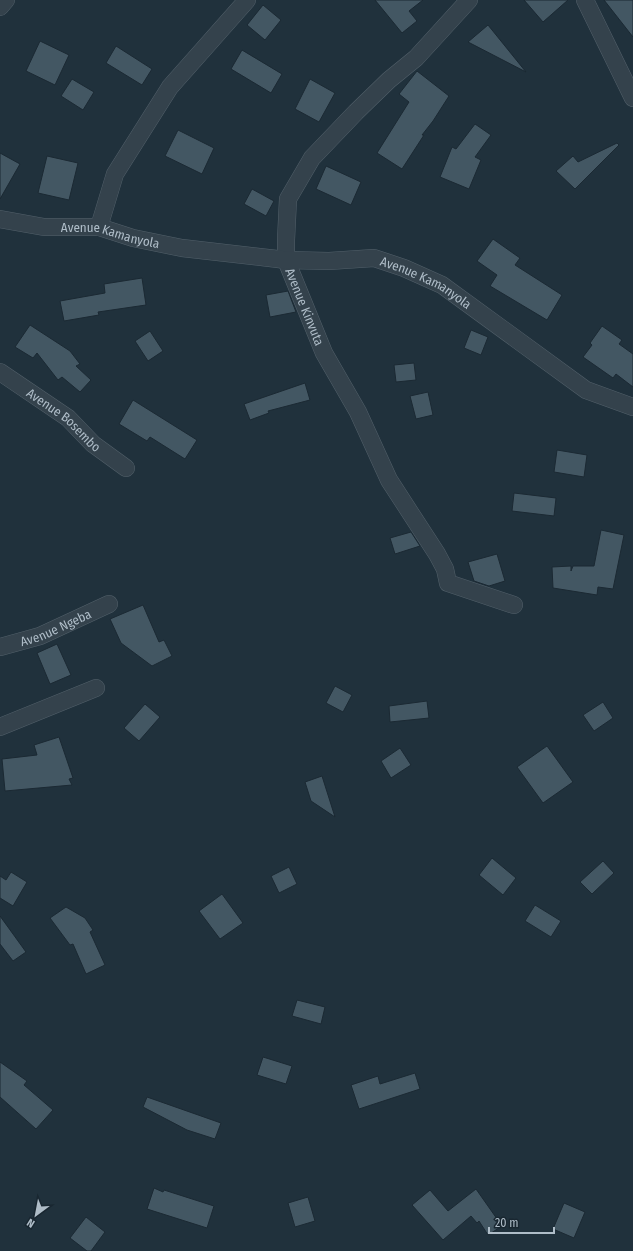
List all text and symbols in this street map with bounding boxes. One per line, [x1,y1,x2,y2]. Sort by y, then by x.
street label: Avenue Kamanyola [61,220,161,251]
street label: Avenue Kamanyola [379,253,475,312]
street label: Avenue Kinvuta [283,266,328,348]
street label: Avenue Bosembo [24,385,104,455]
street label: Avenue Ngeba [18,606,93,649]
north arrow [16,1195,56,1235]
scale bar [489,1209,554,1235]
text: N [25,1216,37,1230]
text: 20 m [495,1216,519,1230]

